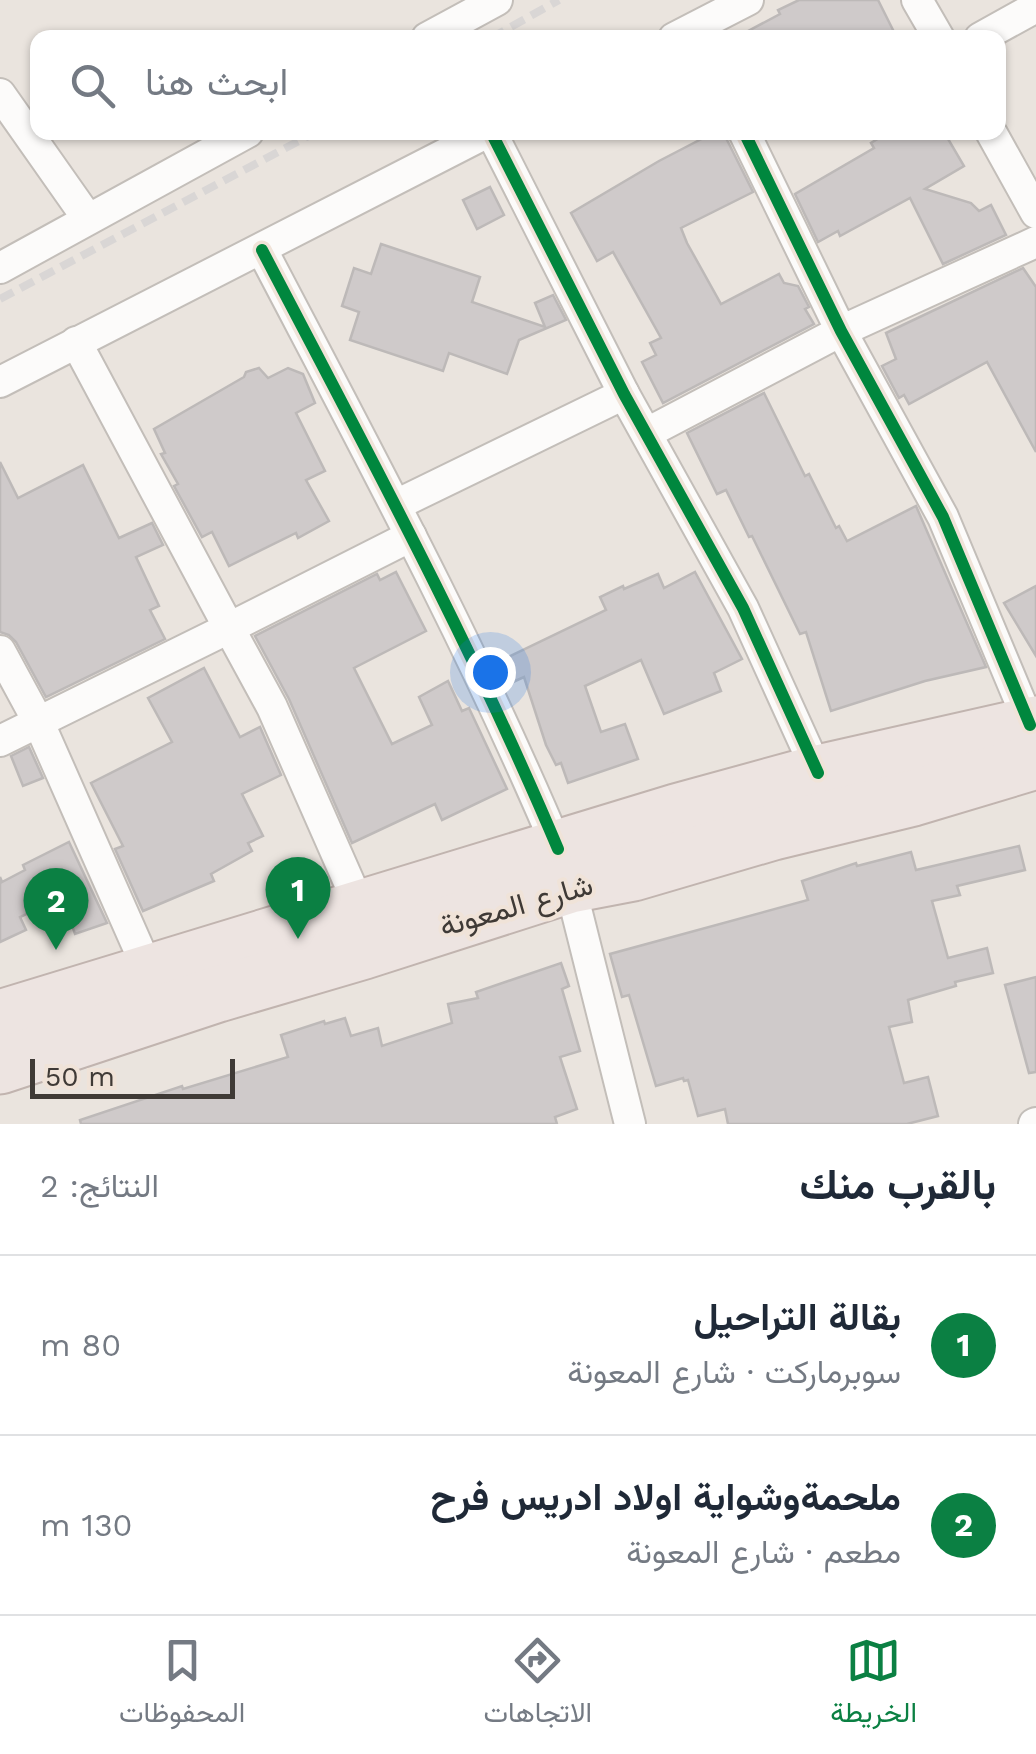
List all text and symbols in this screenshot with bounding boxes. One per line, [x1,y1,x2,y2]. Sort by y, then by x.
search box [30,30,1006,140]
icon: search [65,58,120,113]
text: ابحث هنا [145,60,288,104]
your location [465,647,516,698]
pin: 1 [266,856,330,939]
street label: شارع المعونة [435,866,598,946]
pin: 2 [23,868,88,950]
scale bar [30,1054,235,1098]
text: 50 m [45,1060,115,1093]
text: بالقرب منك [800,1160,996,1209]
text: النتائج: 2 [40,1167,159,1205]
text: بقالة التراحيل [694,1295,901,1339]
text: 80 m [40,1326,121,1364]
text: 1 [957,1326,970,1364]
text: سوبرماركت · شارع المعونة [567,1353,901,1391]
text: ملحمةوشواية اولاد ادريس فرح [430,1475,901,1519]
text: 130 m [40,1506,132,1544]
text: 2 [954,1506,973,1544]
text: مطعم · شارع المعونة [626,1533,901,1571]
tab: المحفوظات [119,1633,245,1737]
tab: الاتجاهات [483,1633,592,1737]
tab: الخريطة [830,1633,917,1737]

